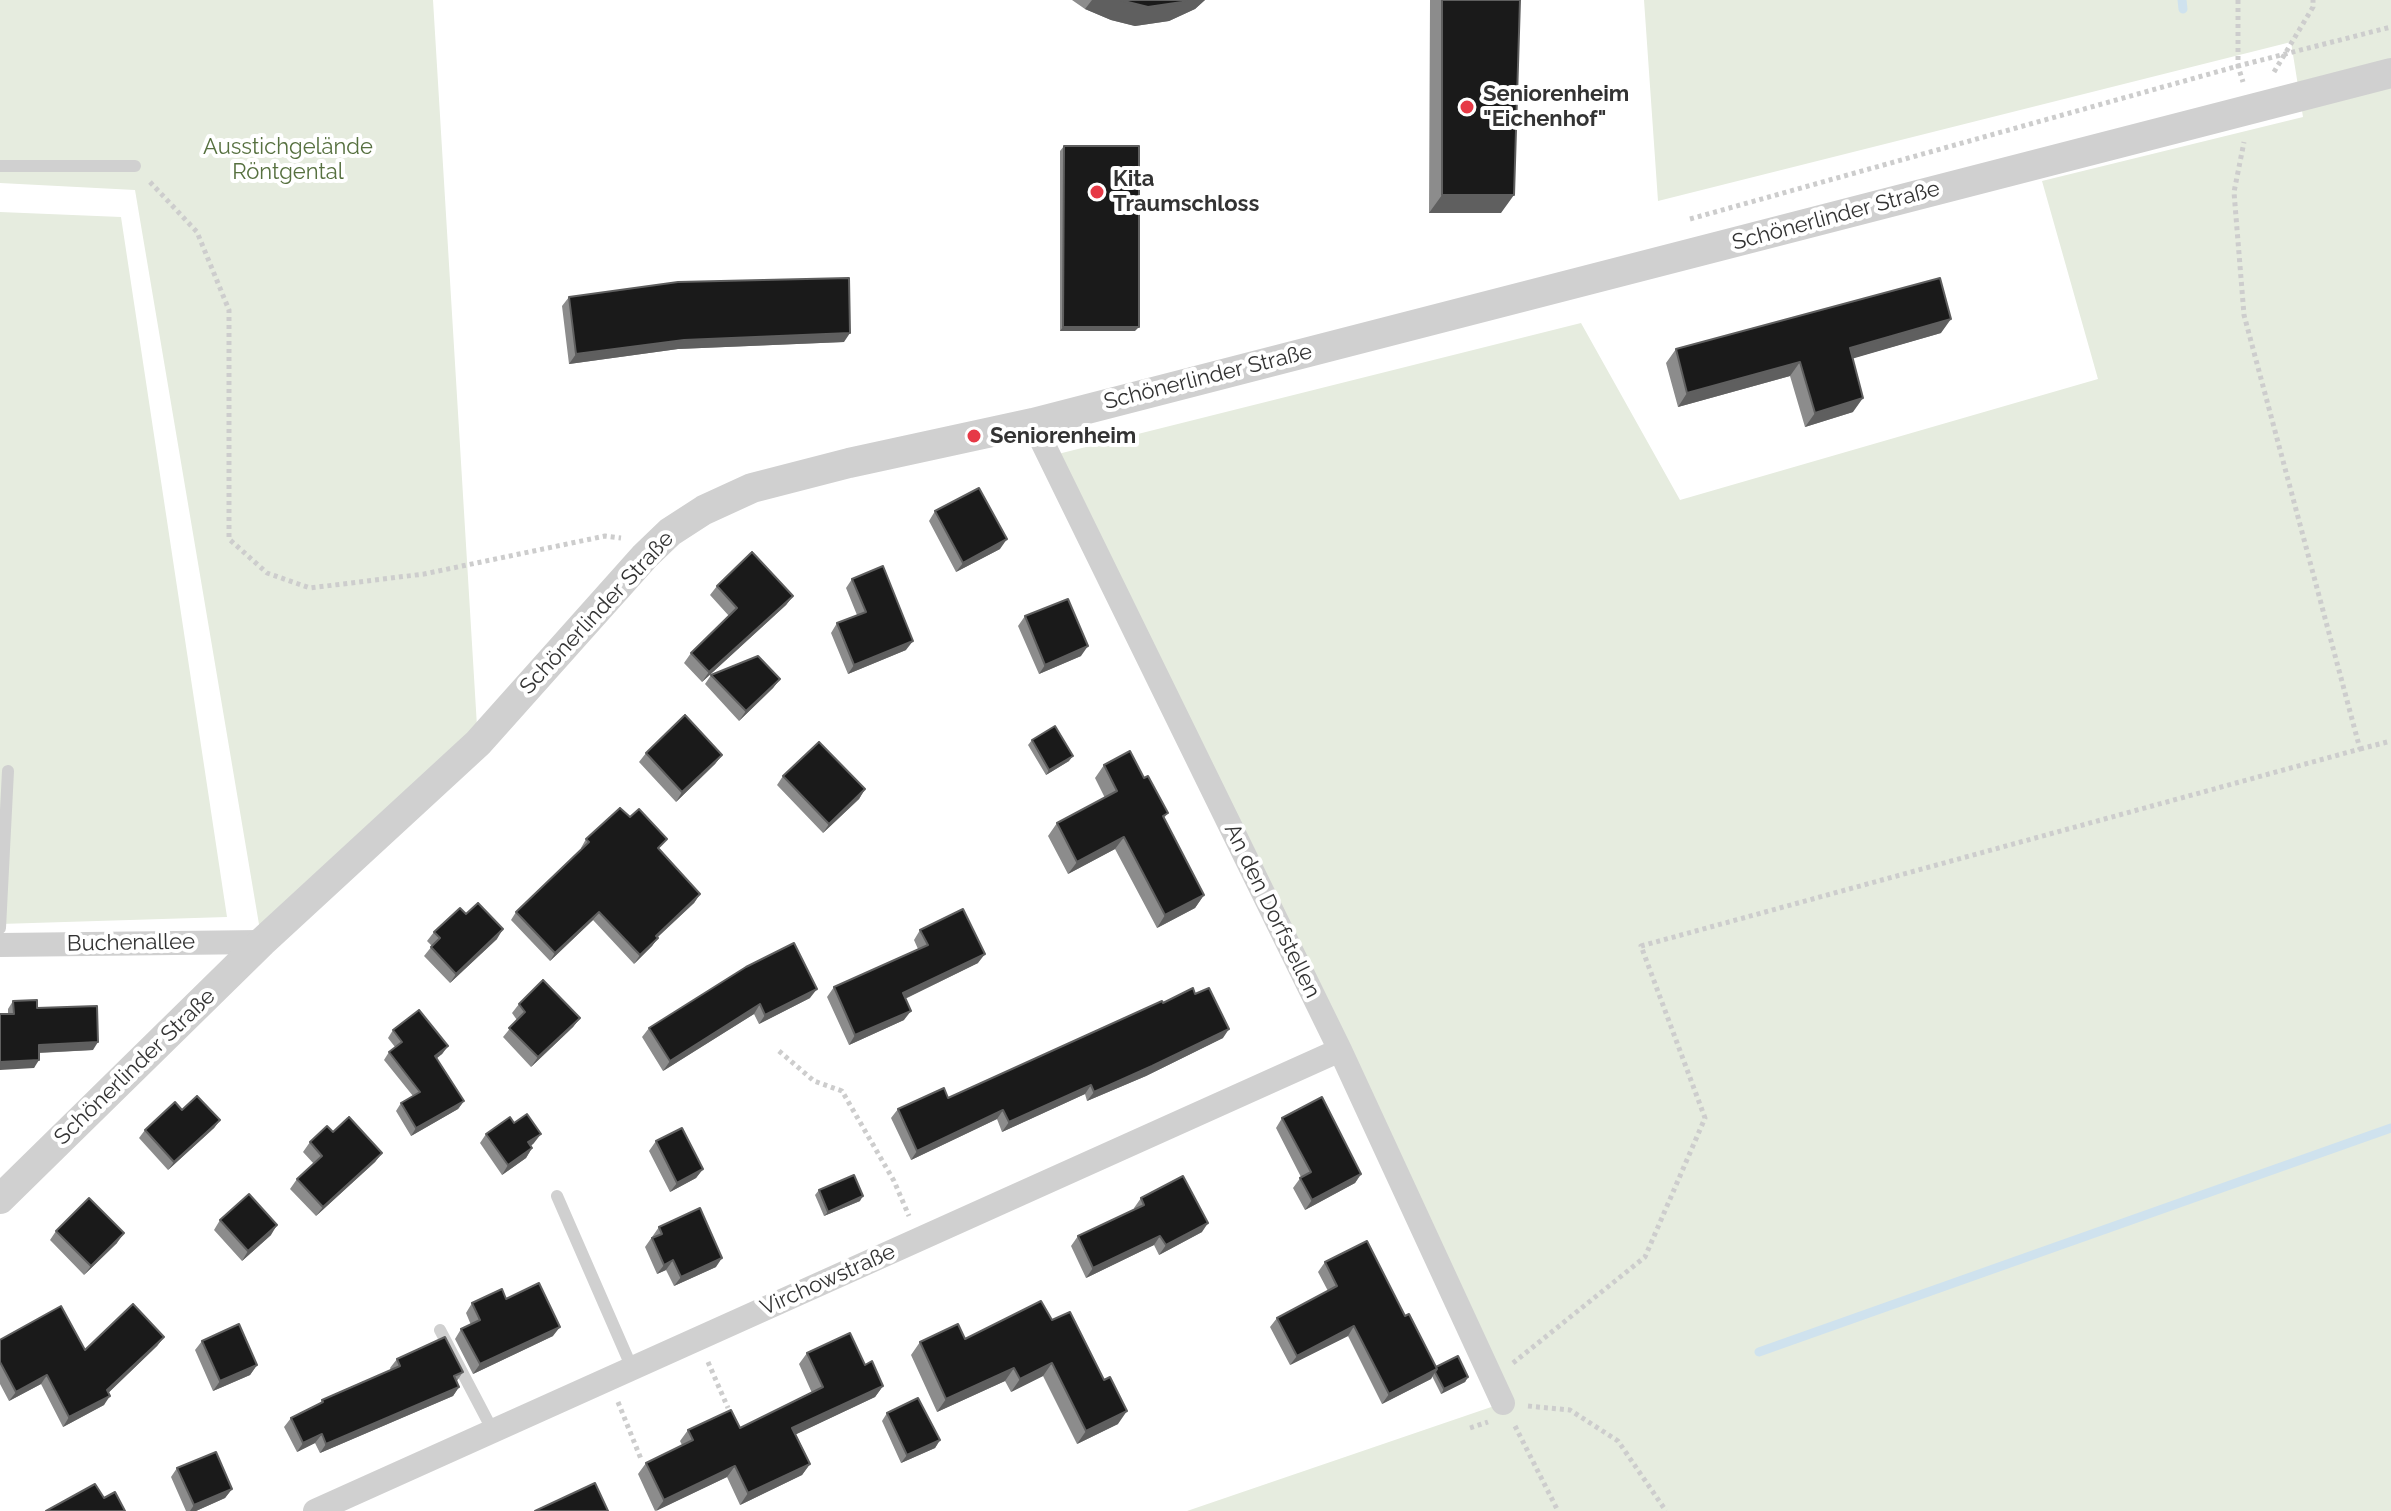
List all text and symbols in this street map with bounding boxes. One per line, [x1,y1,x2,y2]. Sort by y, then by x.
place label: Seniorenheim "Eichenhof" [1483,81,1629,132]
marker: Seniorenheim "Eichenhof" [1458,98,1476,116]
park label: Ausstichgelände Röntgental [203,134,373,186]
place label: Kita Traumschloss [1113,166,1259,218]
street label: Schönerlinder Straße [1729,176,1943,256]
marker: Kita Traumschloss [1088,183,1106,201]
street label: Schönerlinder Straße [1101,338,1315,416]
place label: Seniorenheim [990,423,1136,449]
marker: Seniorenheim [965,427,983,445]
street label: Schönerlinder Straße [515,526,679,700]
street label: An den Dorfstellen [1218,820,1326,1002]
street label: Buchenallee [67,929,195,957]
street label: Schönerlinder Straße [49,983,221,1151]
street label: Virchowstraße [756,1238,900,1322]

